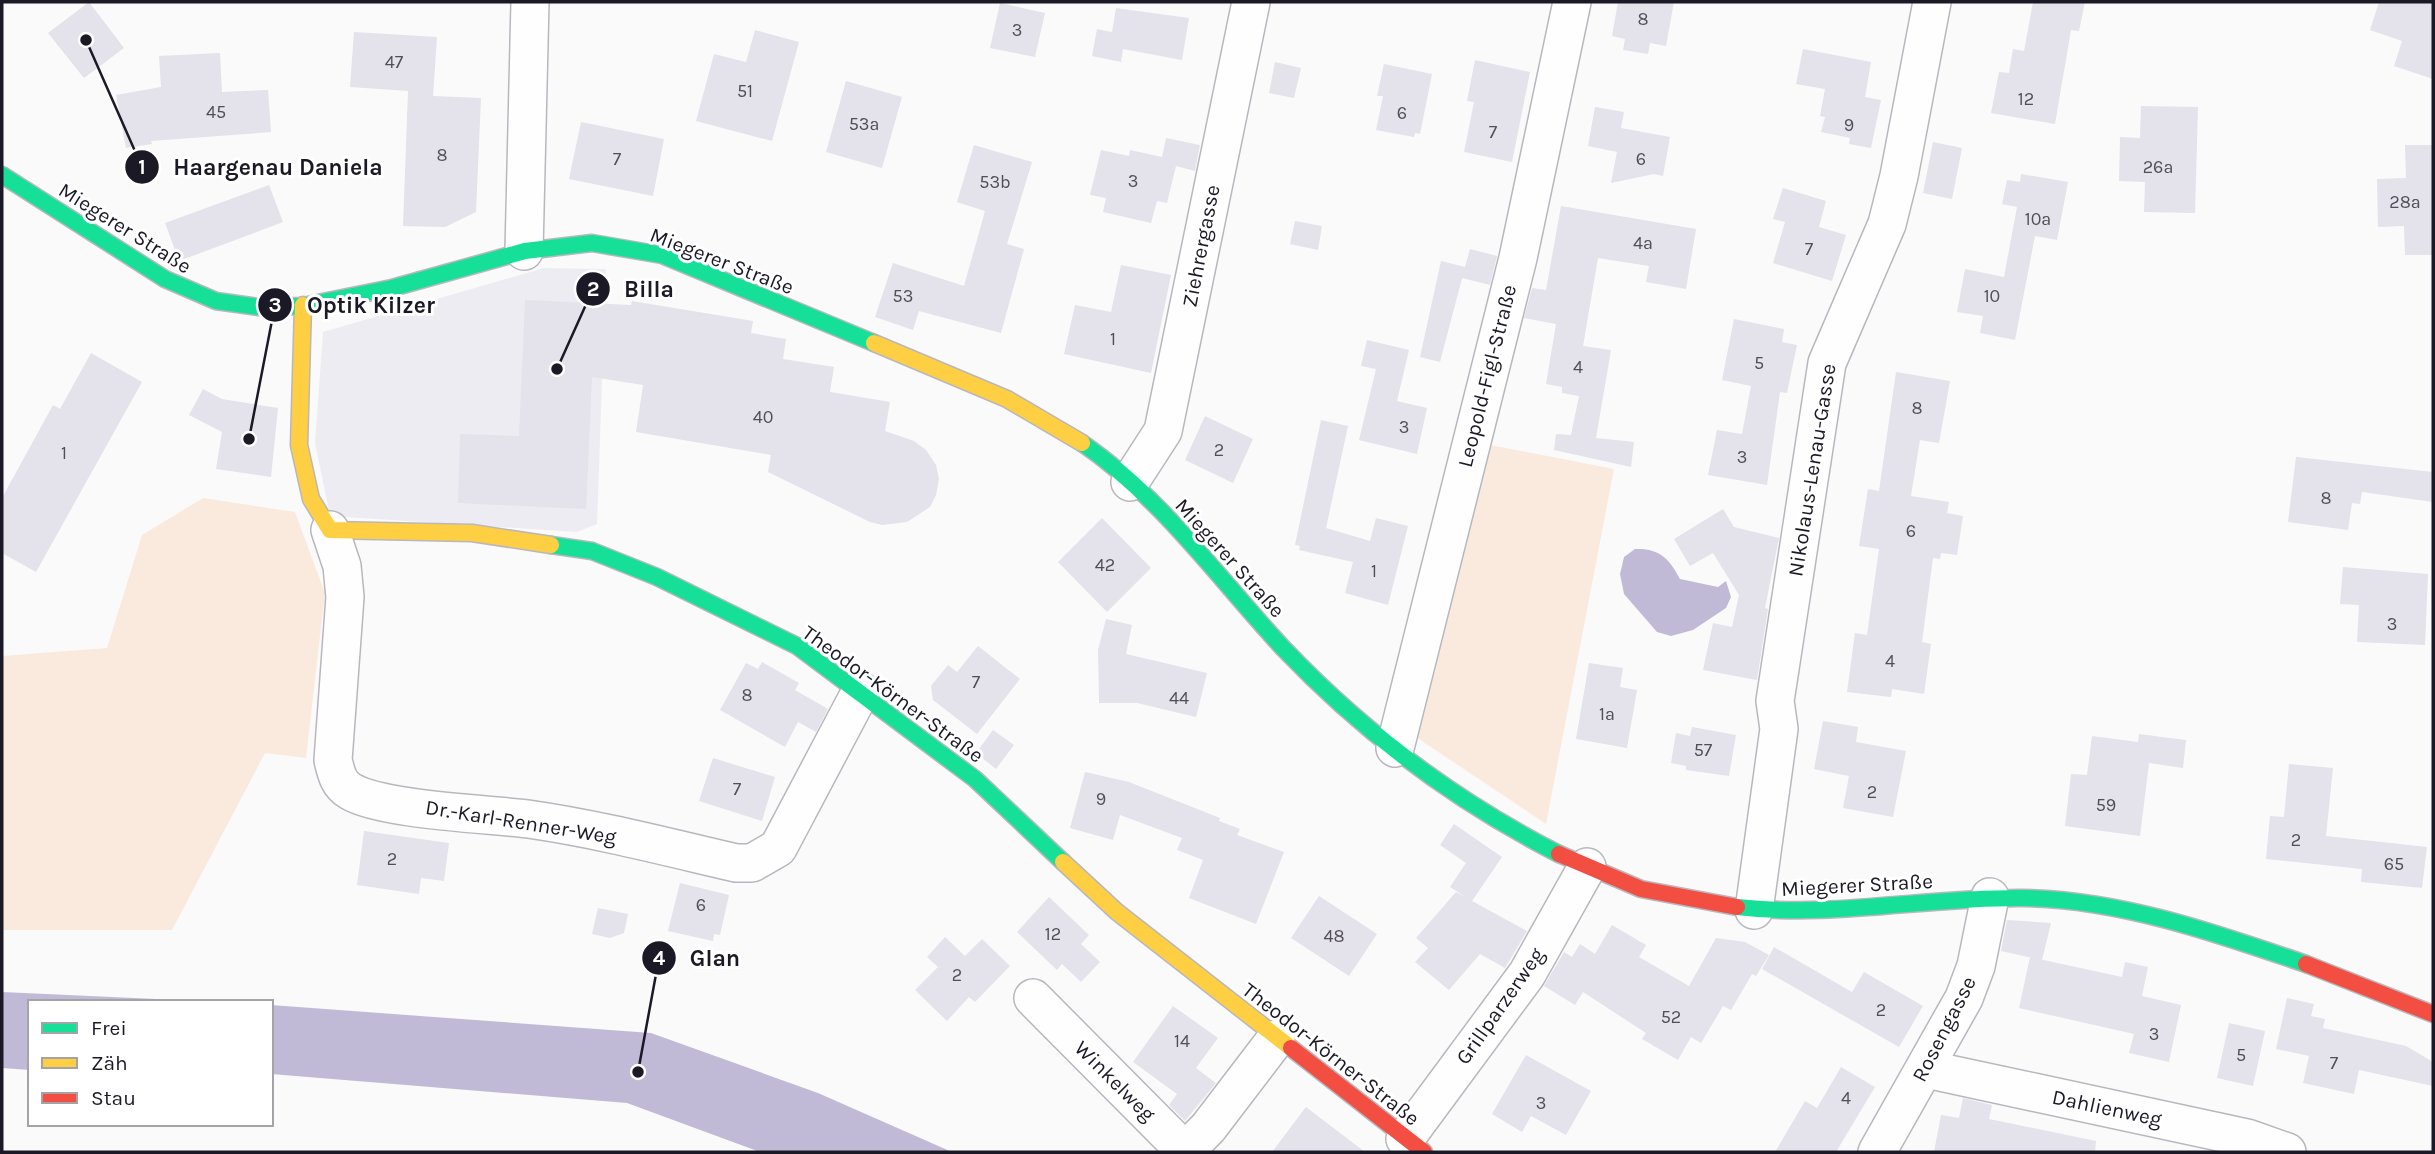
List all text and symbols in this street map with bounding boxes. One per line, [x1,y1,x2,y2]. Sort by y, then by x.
house number: 8 [1637,8,1649,30]
house number: 3 [1012,19,1022,41]
house number: 47 [385,51,404,73]
house number: 51 [737,80,753,102]
house number: 12 [2018,88,2034,110]
house number: 45 [206,101,226,123]
house number: 6 [1397,102,1407,124]
house number: 53a [849,113,879,135]
house number: 9 [1844,114,1854,136]
house number: 7 [1489,121,1498,143]
house number: 8 [436,144,448,166]
callout: Haargenau Daniela [124,145,397,189]
house number: 7 [613,148,622,170]
house number: 6 [1636,148,1646,170]
text: Haargenau Daniela [173,154,383,181]
text: 1 [138,155,146,179]
house number: 26a [2143,156,2173,178]
house number: 3 [1128,170,1138,192]
house number: 53b [979,171,1011,193]
street label: Miegerer Straße [54,178,196,278]
street label: Ziehrergasse [1177,183,1225,309]
house number: 28a [2389,191,2421,213]
house number: 10a [2025,208,2051,230]
street label: Miegerer Straße [647,223,797,299]
house number: 4a [1633,232,1653,254]
house number: 7 [1805,238,1814,260]
callout: Billa [575,267,688,311]
text: Billa [624,276,674,303]
text: 2 [587,277,599,301]
street label: Leopold-Figl-Straße [1453,282,1521,470]
callout: Optik Kilzer [258,283,449,327]
house number: 53 [893,285,913,307]
house number: 10 [1984,285,2000,307]
text: Optik Kilzer [307,292,435,319]
text: 3 [268,293,282,317]
house number: 1 [1110,328,1116,350]
house number: 5 [1754,352,1764,374]
house number: 4 [1573,356,1583,378]
street label: Nikolaus-Lenau-Gasse [1783,362,1841,578]
house number: 8 [1911,397,1923,419]
house number: 40 [753,406,773,428]
house number: 3 [1399,416,1409,438]
house number: 2 [1214,439,1224,461]
house number: 1 [61,442,67,464]
house number: 3 [1737,446,1747,468]
house number: 8 [2320,487,2332,509]
street label: Miegerer Straße [1170,494,1290,622]
house number: 6 [1906,520,1916,542]
house number: 42 [1095,554,1115,576]
house number: 1 [1371,560,1377,582]
house number: 3 [2387,613,2397,635]
street label: Theodor-Körner-Straße [798,620,988,768]
house number: 4 [1885,650,1895,672]
house number: 7 [972,671,981,693]
house number: 8 [741,684,753,706]
house number: 44 [1169,687,1189,709]
house number: 1a [1599,703,1615,725]
house number: 57 [1694,739,1713,761]
house number: 7 [733,778,742,800]
house number: 2 [1867,781,1877,803]
house number: 9 [1096,788,1106,810]
house number: 59 [2096,794,2116,816]
street label: Dr.-Karl-Renner-Weg [424,795,618,849]
house number: 2 [2291,829,2301,851]
house number: 2 [387,848,397,870]
house number: 65 [2384,853,2404,875]
street label: Miegerer Straße [1781,869,1933,901]
house number: 6 [696,894,706,916]
house number: 12 [1045,923,1061,945]
house number: 48 [1323,925,1345,947]
callout: Glan [641,936,754,980]
street label: Grillparzerweg [1451,943,1549,1069]
text: Glan [690,945,740,972]
text: 4 [653,946,666,970]
house number: 2 [952,964,962,986]
street label: Rosengasse [1907,972,1981,1086]
street label: Theodor-Körner-Straße [1238,977,1424,1131]
house number: 2 [1876,999,1886,1021]
legend [28,1000,273,1126]
house number: 52 [1661,1006,1681,1028]
text: Frei [91,1016,127,1040]
house number: 3 [2149,1023,2159,1045]
house number: 14 [1174,1030,1190,1052]
street label: Winkelweg [1070,1036,1160,1126]
house number: 5 [2236,1044,2246,1066]
text: Zäh [91,1051,128,1075]
house number: 7 [2330,1052,2339,1074]
street label: Dahlienweg [2050,1085,2164,1131]
text: Stau [91,1086,136,1110]
house number: 4 [1841,1087,1851,1109]
house number: 3 [1536,1092,1546,1114]

